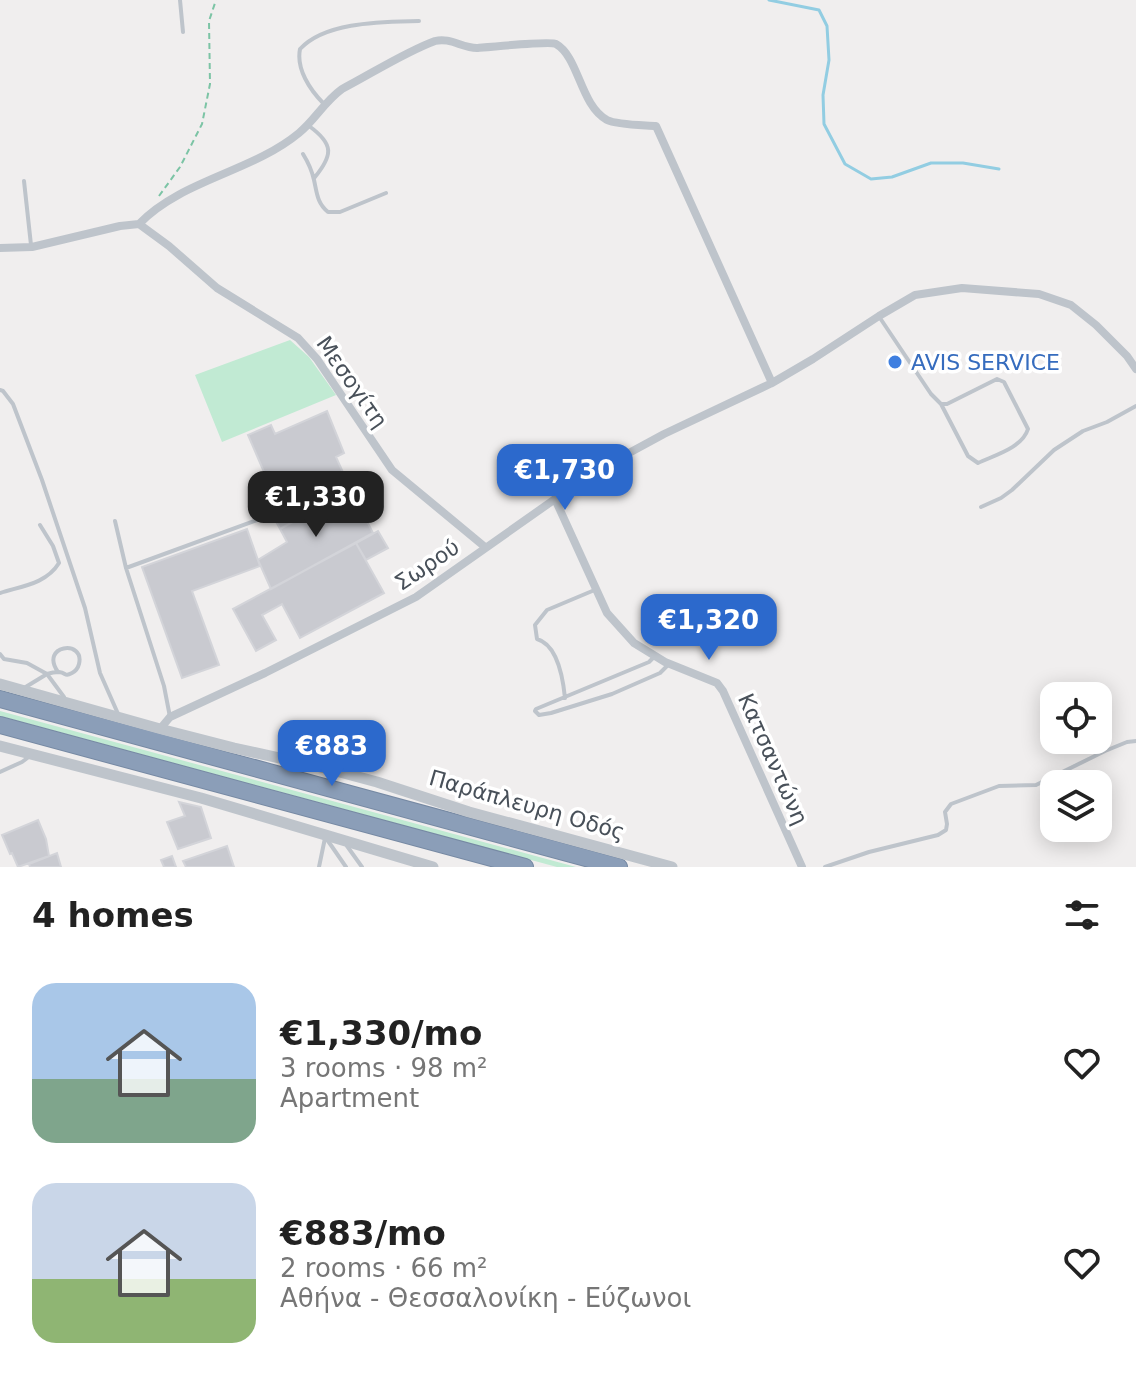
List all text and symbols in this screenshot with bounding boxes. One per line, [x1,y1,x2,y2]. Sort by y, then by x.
street label: Μεσογίτη [311,331,393,433]
place label: AVIS SERVICE [911,350,1060,375]
marker: AVIS SERVICE [886,353,904,371]
pin: €1,730 [500,444,630,512]
text: €1,730 [515,455,615,485]
pin: €1,330 [251,471,381,539]
text: €1,330 [266,482,366,512]
street label: Σωρού [390,534,464,596]
pin: €1,320 [644,594,774,662]
text: €1,320 [659,605,759,635]
map controls [1040,682,1112,842]
button: locate [1040,682,1112,754]
street label: Κατσαντώνη [733,690,813,828]
pin: €883 [285,720,379,788]
text: €883 [296,731,368,761]
street label: Παράπλευρη Οδός [426,765,628,845]
button: layers [1040,770,1112,842]
icon: filters [1060,893,1104,937]
text: 4 homes [32,895,194,935]
text: €1,330/mo [280,1013,482,1053]
icon: home [96,1015,192,1111]
icon: heart [1060,1041,1104,1085]
text: 3 rooms · 98 m² [280,1053,488,1083]
text: Apartment [280,1083,419,1113]
text: €883/mo [280,1213,446,1253]
icon: home [96,1215,192,1311]
icon: heart [1060,1241,1104,1285]
text: 2 rooms · 66 m² [280,1253,488,1283]
text: Αθήνα - Θεσσαλονίκη - Εύζωνοι [280,1283,691,1313]

